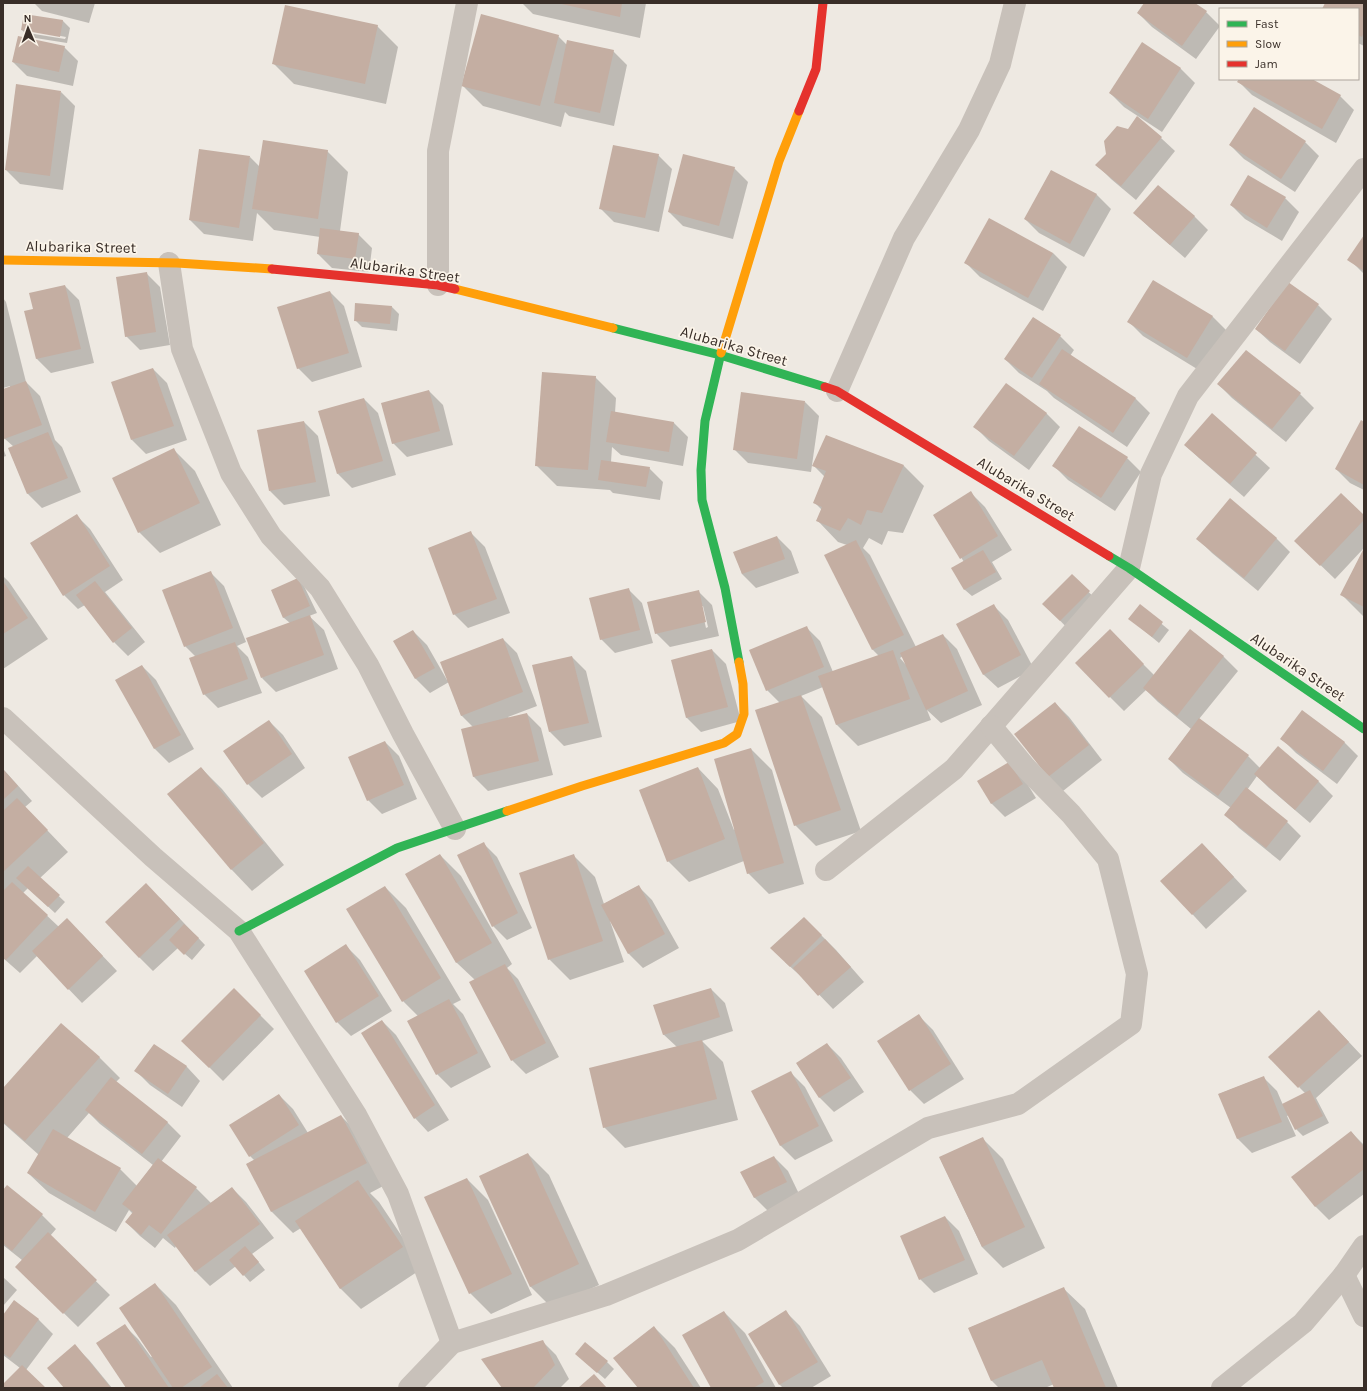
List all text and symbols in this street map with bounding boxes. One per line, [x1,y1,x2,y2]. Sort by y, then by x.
north arrow [8,8,48,48]
legend [1219,8,1359,80]
text: N [23,12,32,25]
text: Fast [1255,17,1279,31]
text: Slow [1255,37,1281,51]
text: Jam [1255,57,1278,71]
street label: Alubarika Street [26,237,137,257]
street label: Alubarika Street [349,253,461,287]
street label: Alubarika Street [678,322,790,370]
street label: Alubarika Street [974,453,1078,525]
street label: Alubarika Street [1247,629,1349,706]

